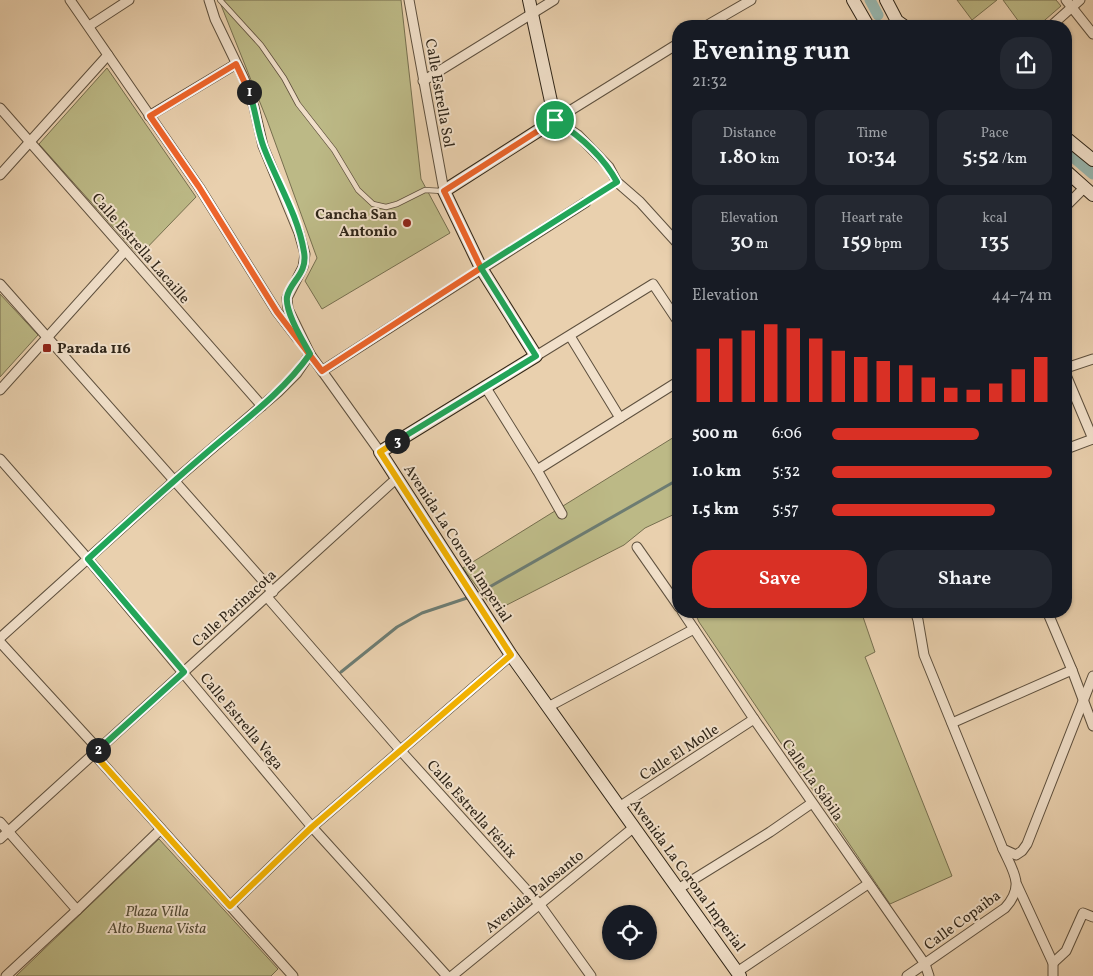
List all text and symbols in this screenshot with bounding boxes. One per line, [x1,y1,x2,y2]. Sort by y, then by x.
text: Evening run [692,32,851,71]
street label: Calle Estrella Sol [419,37,458,149]
button: share [1000,37,1052,89]
text: 21:32 [692,71,727,93]
pin: 1 [236,80,262,104]
text: 1 [247,83,252,102]
pin [534,99,576,141]
icon: arrive [541,106,569,134]
text: Distance [723,124,776,143]
text: Time [857,124,887,143]
text: Pace [981,124,1009,143]
text: 1.80 [719,143,757,172]
text: 10:34 [847,143,897,172]
text: 5:52 [962,143,999,172]
text: km [757,150,780,169]
text: /km [999,150,1027,169]
street label: Calle Estrella Lacaille [86,189,194,309]
place label: Cancha San Antonio [315,205,397,243]
text: Elevation [720,209,778,228]
text: Heart rate [841,209,903,228]
text: kcal [982,209,1007,228]
marker: Cancha San Antonio [401,217,413,229]
text: 30 [730,228,753,257]
text: 159 [842,228,871,257]
text: 135 [980,228,1009,257]
text: m [753,235,769,254]
text: bpm [871,235,902,254]
text: Elevation [692,285,759,307]
text: 44–74 m [991,285,1052,307]
place label: Parada 116 [57,339,131,360]
marker: Parada 116 [41,342,53,354]
text: 500 m [692,423,738,445]
text: 6:06 [772,423,802,445]
pin: 3 [384,428,410,454]
text: 3 [394,432,401,451]
street label: Avenida La Corona Imperial [398,461,516,627]
text: 1.0 km [692,461,741,483]
text: 5:32 [772,461,800,483]
text: 1.5 km [692,499,739,521]
text: 5:57 [772,499,799,521]
button: Save [692,550,867,608]
button: Share [877,550,1052,608]
street label: Calle Parinacota [188,565,282,653]
street label: Calle Estrella Vega [194,669,288,775]
street label: Calle El Molle [636,720,723,787]
street label: Calle La Sábila [776,736,848,826]
pin: 2 [86,738,110,762]
text: 2 [95,741,102,760]
street label: Calle Estrella Fénix [421,756,521,864]
street label: Avenida La Corona Imperial [624,795,749,957]
street label: Avenida Palosanto [481,846,589,939]
street label: Calle Copaiba [920,886,1006,956]
park label: Plaza Villa Alto Buena Vista [107,902,206,940]
map controls [602,905,657,960]
button: locate [602,905,657,960]

